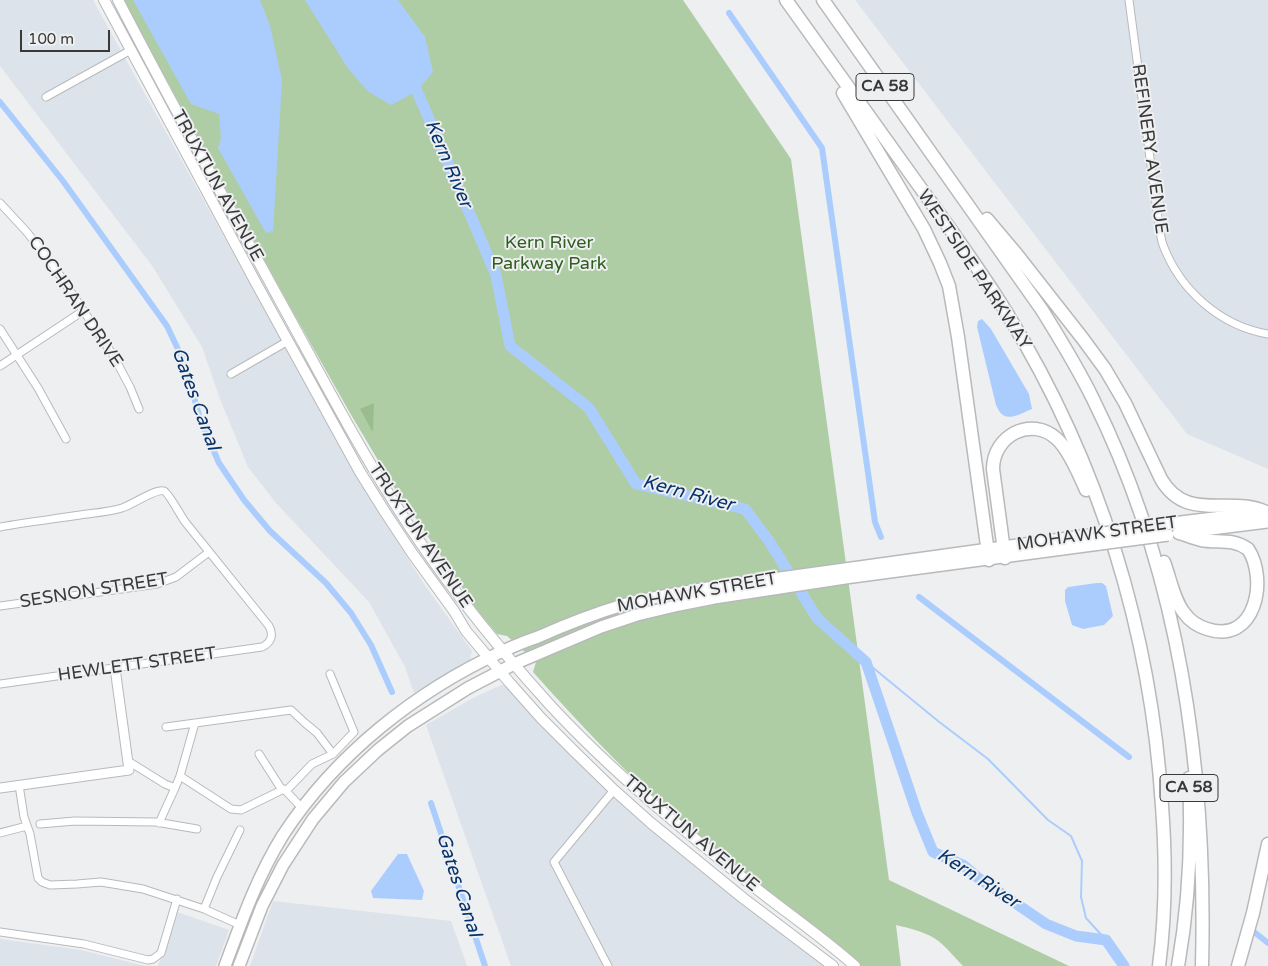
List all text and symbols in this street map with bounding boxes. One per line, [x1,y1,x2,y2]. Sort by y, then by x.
scale bar [22,20,112,52]
text: 100 m [28,30,74,48]
street label: REFINERY AVENUE [1126,63,1172,235]
road number: CA 58 [856,74,914,100]
street label: TRUXTUN AVENUE [166,106,268,266]
water label: Kern River [419,117,477,211]
street label: WESTSIDE PARKWAY [912,186,1036,354]
street label: COCHRAN DRIVE [23,232,127,372]
park label: Kern River Parkway Park [491,232,607,274]
water label: Gates Canal [166,345,224,453]
street label: TRUXTUN AVENUE [364,459,476,613]
water label: Kern River [640,471,736,517]
street label: MOHAWK STREET [1015,512,1179,556]
street label: MOHAWK STREET [615,568,779,618]
street label: SESNON STREET [18,569,170,613]
street label: HEWLETT STREET [56,643,218,687]
street label: TRUXTUN AVENUE [619,771,763,897]
road number: CA 58 [1160,774,1218,801]
water label: Gates Canal [431,830,485,940]
water label: Kern River [933,844,1023,914]

